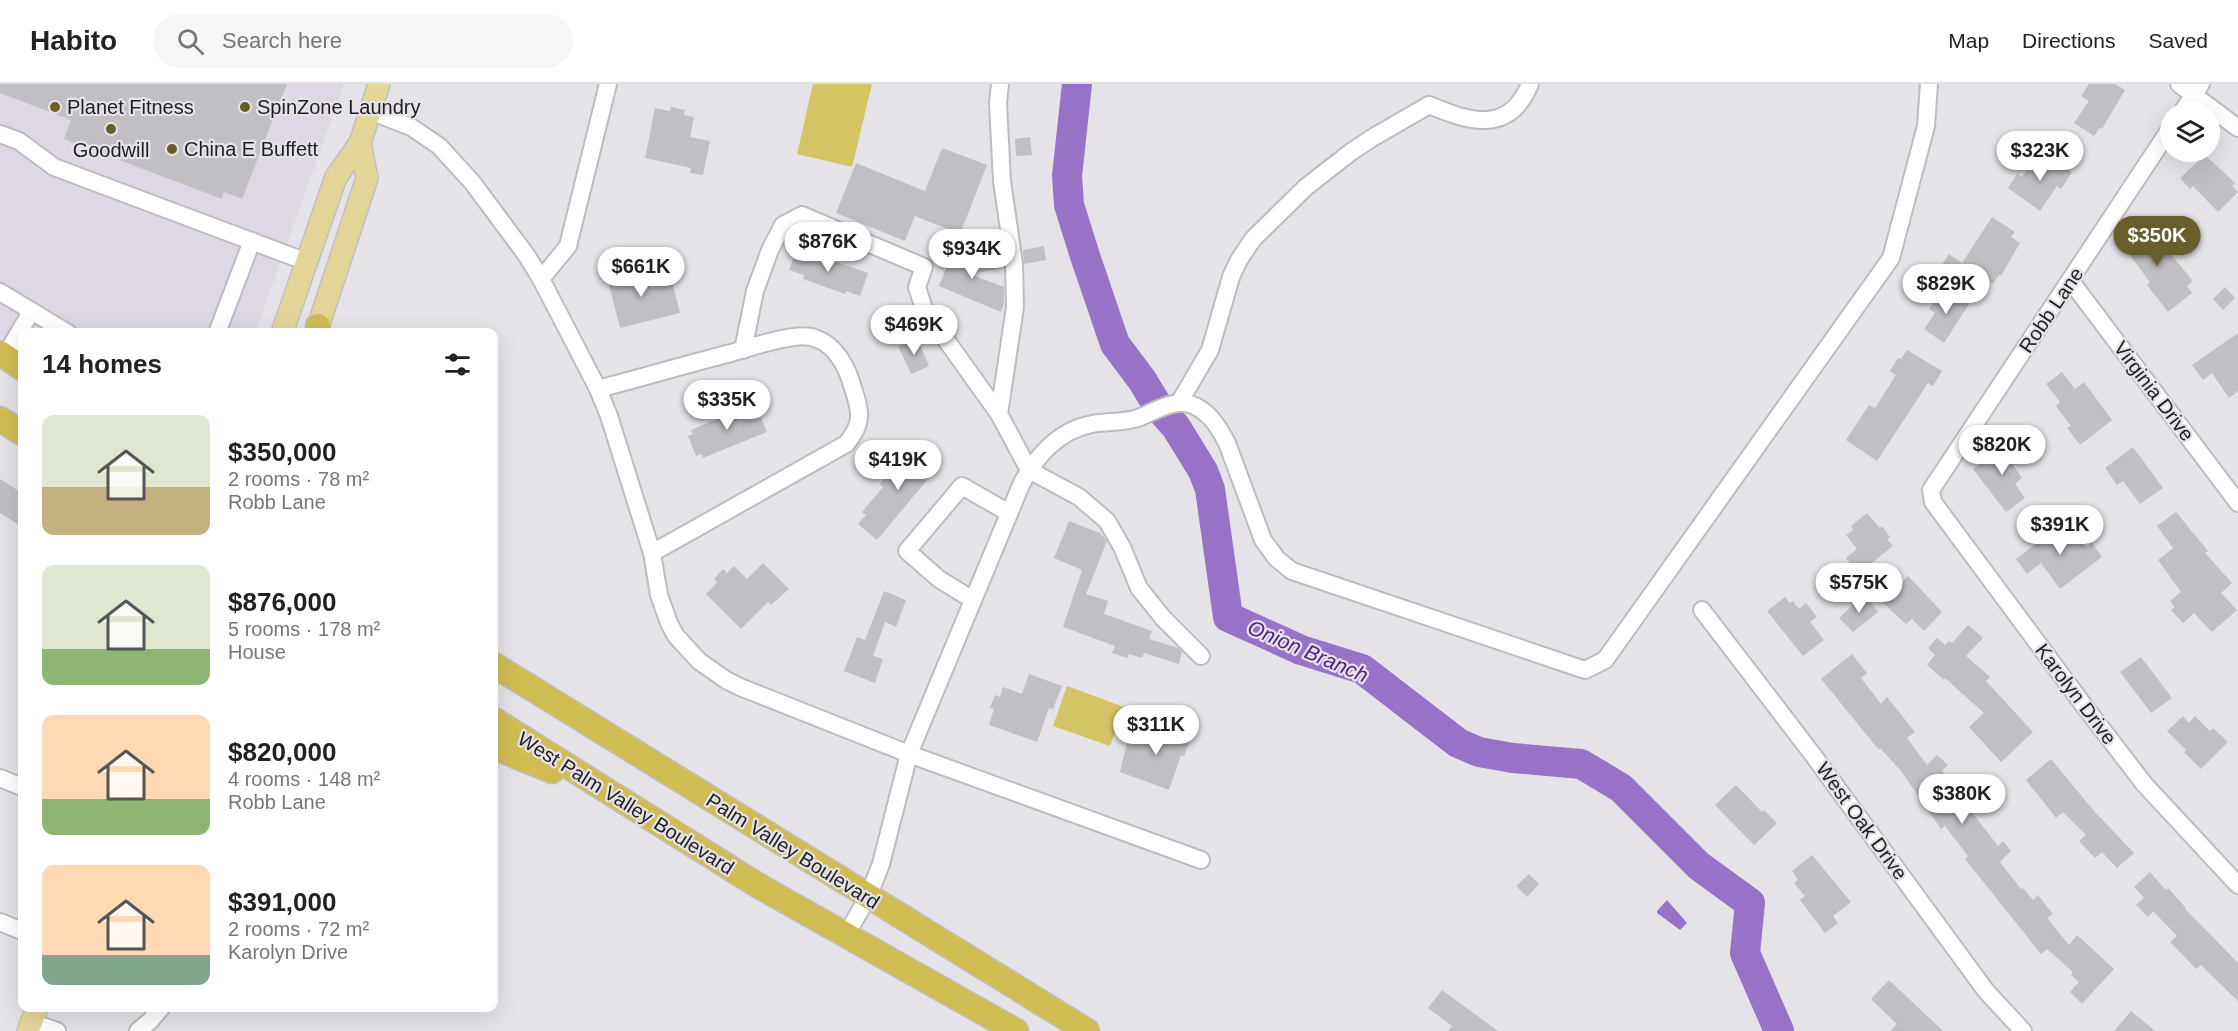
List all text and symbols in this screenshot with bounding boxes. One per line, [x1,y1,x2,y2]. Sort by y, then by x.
search box [153,14,573,68]
text: Habito [30,25,117,56]
icon: search [174,25,207,58]
text: Search here [222,28,342,53]
text: Map [1948,29,1989,52]
text: Directions [2022,29,2115,52]
text: Saved [2148,29,2208,52]
place label: Planet Fitness [67,96,194,118]
place label: SpinZone Laundry [257,96,420,118]
marker: Planet Fitness [48,100,62,114]
marker: SpinZone Laundry [238,100,252,114]
map controls [2160,102,2220,162]
button: layers [2160,102,2220,162]
marker: Goodwill [104,122,118,136]
pin: $323K [1998,131,2082,182]
place label: China E Buffett [184,138,319,160]
place label: Goodwill [73,139,149,161]
text: $323K [2011,139,2069,161]
marker: China E Buffett [165,142,179,156]
pin: $350K [2115,216,2199,267]
pin: $876K [786,222,870,273]
text: $350K [2128,224,2186,246]
pin: $934K [930,229,1014,280]
text: $876K [799,230,857,252]
text: $934K [943,237,1001,259]
pin: $661K [599,247,683,298]
text: $661K [612,255,670,277]
street label: Robb Lane [2015,263,2087,357]
pin: $829K [1904,264,1988,315]
text: $829K [1917,272,1975,294]
pin: $469K [872,305,956,356]
text: $469K [885,313,943,335]
street label: Virginia Drive [2110,337,2198,445]
icon: filters [441,348,474,381]
text: 14 homes [42,349,162,379]
pin: $335K [685,380,769,431]
text: $335K [698,388,756,410]
pin: $820K [1960,425,2044,476]
text: $820K [1973,433,2031,455]
text: $350,000 [228,437,336,467]
icon: home [90,439,162,511]
pin: $419K [856,440,940,491]
text: $419K [869,448,927,470]
text: 2 rooms · 78 m² [228,468,369,490]
text: Robb Lane [228,491,326,513]
pin: $391K [2018,505,2102,556]
text: $391K [2031,513,2089,535]
pin: $575K [1817,563,1901,614]
text: $575K [1830,571,1888,593]
text: $876,000 [228,587,336,617]
icon: home [90,589,162,661]
water label: Onion Branch [1244,615,1372,687]
text: 5 rooms · 178 m² [228,618,380,640]
street label: Karolyn Drive [2031,639,2121,749]
text: House [228,641,286,663]
pin: $311K [1114,705,1198,756]
text: $311K [1127,713,1185,735]
street label: West Palm Valley Boulevard [514,727,738,879]
text: $820,000 [228,737,336,767]
icon: home [90,739,162,811]
street label: West Oak Drive [1812,758,1912,884]
text: 4 rooms · 148 m² [228,768,380,790]
pin: $380K [1920,774,2004,825]
text: $380K [1933,782,1991,804]
street label: Palm Valley Boulevard [702,789,884,913]
text: Robb Lane [228,791,326,813]
text: $391,000 [228,887,336,917]
icon: home [90,889,162,961]
text: 2 rooms · 72 m² [228,918,369,940]
text: Karolyn Drive [228,941,348,963]

